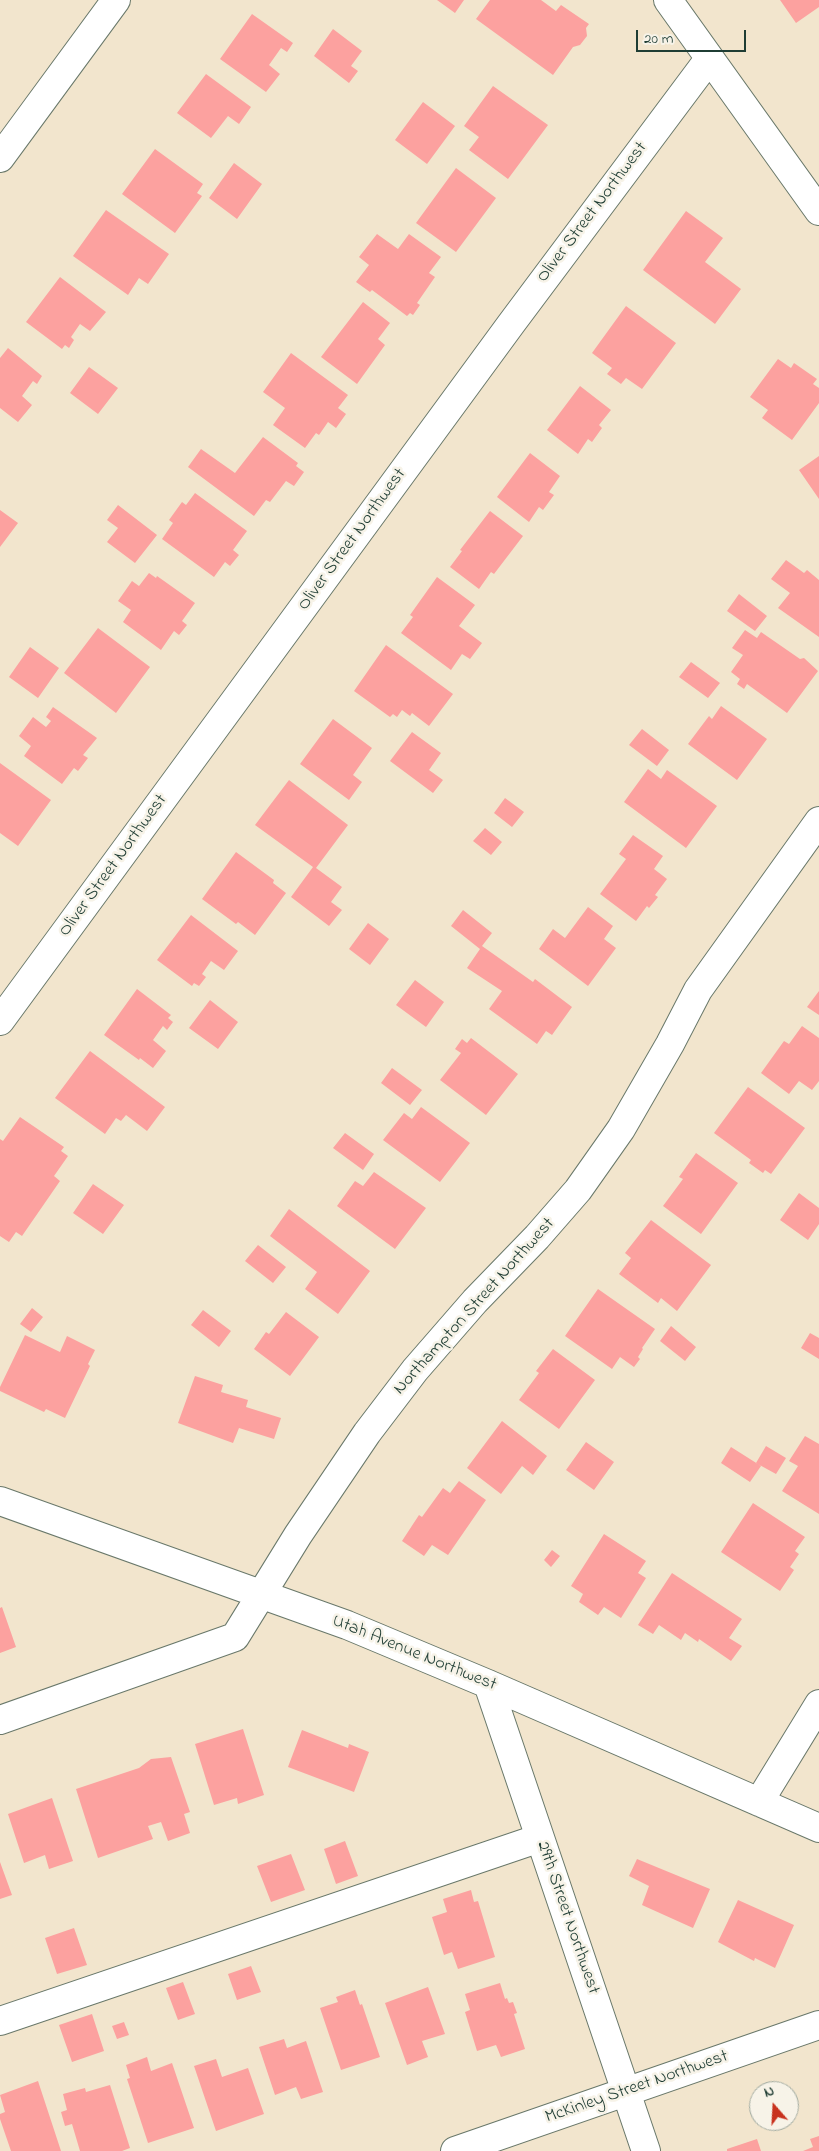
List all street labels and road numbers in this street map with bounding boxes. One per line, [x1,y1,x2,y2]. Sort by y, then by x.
street label: Oliver Street Northwest [533,138,653,288]
street label: Oliver Street Northwest [294,465,412,615]
street label: Oliver Street Northwest [55,791,173,941]
street label: Northampton Street Northwest [390,1214,560,1400]
street label: Utah Avenue Northwest [329,1611,499,1697]
street label: 29th Street Northwest [531,1839,603,1997]
street label: McKinley Street Northwest [543,2047,731,2129]

